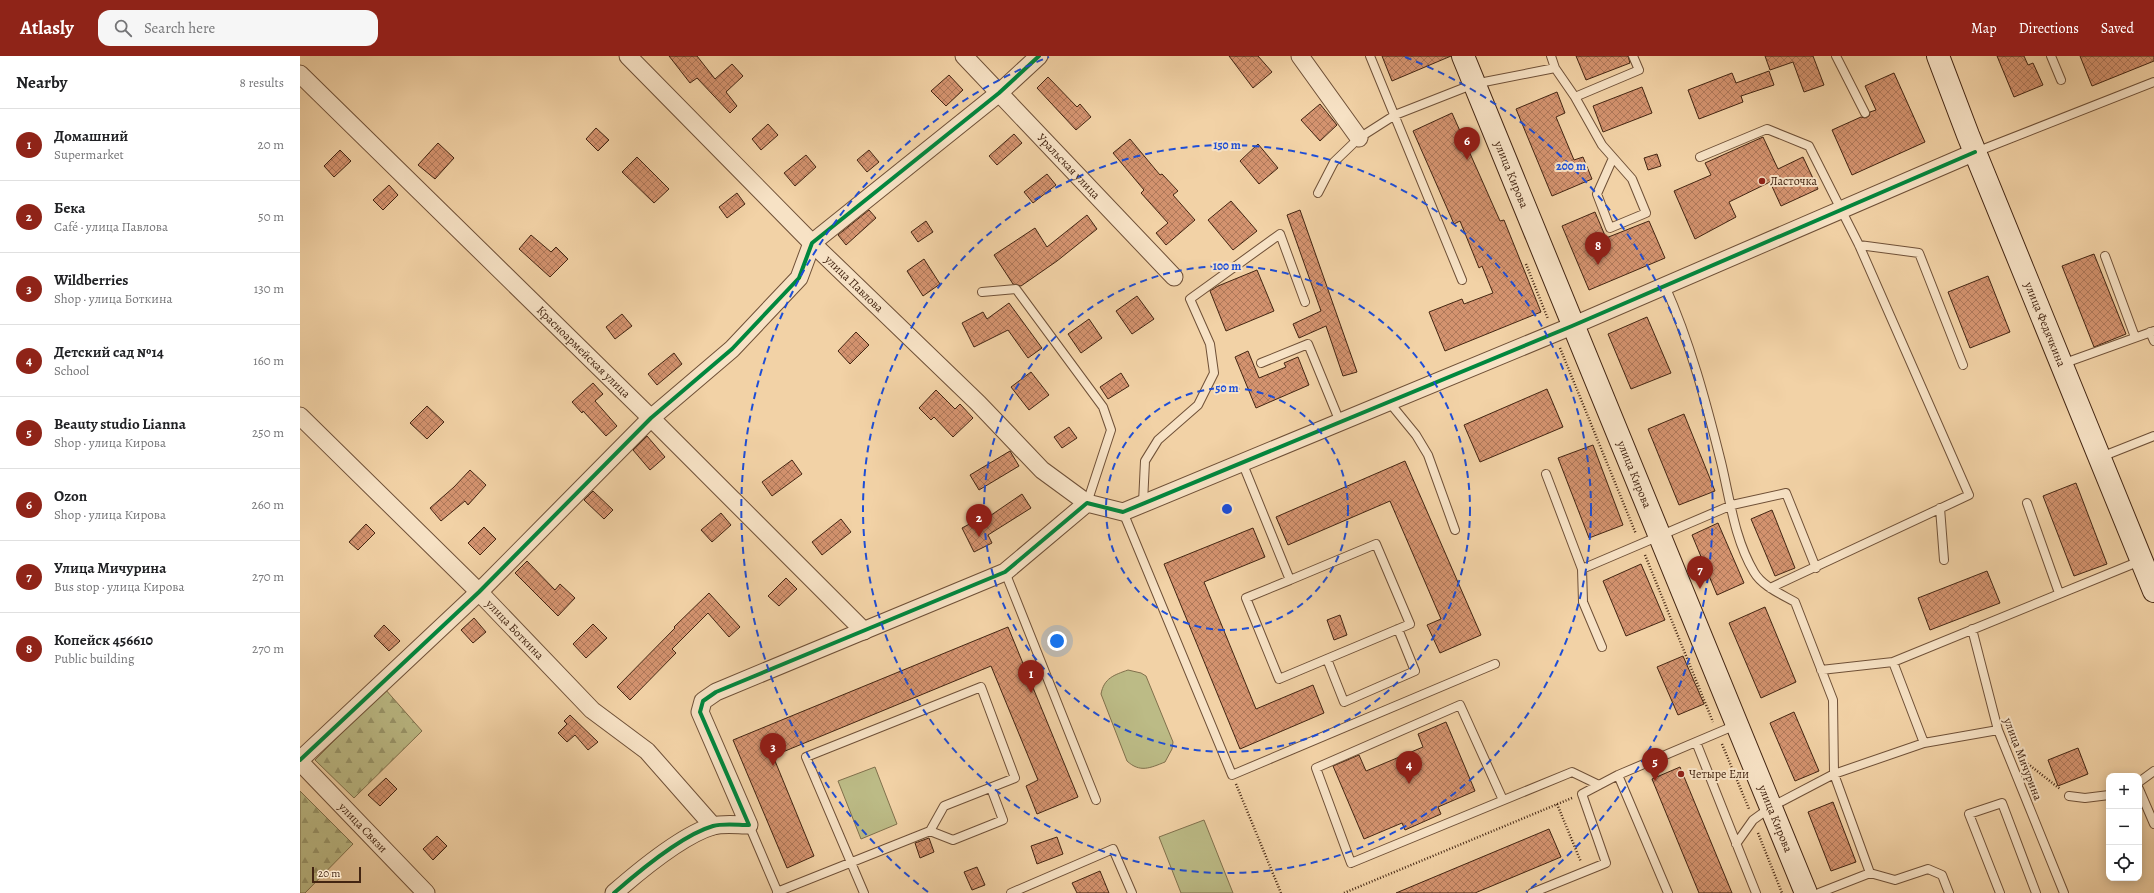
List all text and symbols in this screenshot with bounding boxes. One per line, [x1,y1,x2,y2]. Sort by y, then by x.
search box [98,10,378,46]
text: Atlasly [20,15,74,41]
icon: search [112,17,134,39]
text: Search here [144,18,215,38]
text: Map [1971,19,1997,38]
text: Directions [2019,19,2079,38]
text: Saved [2101,19,2134,38]
text: Nearby [16,71,67,94]
text: 8 results [240,74,284,91]
text: Домашний [54,126,128,146]
pin: 6 [1454,127,1480,160]
street label: Уральская улица [1034,130,1104,203]
text: 1 [27,136,31,153]
text: 20 m [258,136,284,153]
text: 150 m [1213,137,1241,153]
street label: улица Кирова [1490,137,1533,211]
text: Supermarket [54,146,124,163]
text: 200 m [1556,158,1586,174]
place label: Ласточка [1770,173,1817,189]
marker: Ласточка [1757,176,1767,186]
text: Бека [54,198,85,218]
text: 2 [26,208,32,225]
text: 50 m [258,208,284,225]
text: Café · улица Павлова [54,218,168,235]
pin: 8 [1585,232,1611,265]
street label: улица Павлова [821,251,887,316]
text: 100 m [1213,258,1241,274]
text: Wildberries [54,270,128,290]
street label: улица Федячкина [2020,279,2070,370]
text: 3 [26,280,32,297]
text: 130 m [254,280,284,297]
text: Shop · улица Боткина [54,290,173,307]
street label: Красноармейская улица [533,302,634,402]
text: Детский сад №14 [54,342,164,362]
text: 4 [26,352,32,369]
text: 160 m [253,352,284,369]
text: School [54,362,89,379]
text: 50 m [1215,380,1239,396]
text: Beauty studio Lianna [54,414,186,434]
text: 5 [26,424,32,441]
text: 250 m [252,424,284,441]
text: Shop · улица Кирова [54,434,166,451]
street label: улица Кирова [1613,437,1656,511]
text: Ozon [54,486,87,506]
text: 6 [26,496,32,513]
text: 260 m [251,496,284,513]
centre of rings [1220,502,1234,516]
pin: 2 [966,504,992,537]
text: Shop · улица Кирова [54,506,166,523]
pin: 7 [1687,556,1713,589]
text: Улица Мичурина [54,558,166,578]
text: 7 [26,568,32,585]
text: 270 m [252,568,284,585]
text: Bus stop · улица Кирова [54,578,184,595]
street label: улица Боткина [482,595,548,663]
text: Копейск 456610 [54,630,153,650]
your location [1047,631,1067,651]
text: 8 [26,640,32,657]
text: 270 m [252,640,284,657]
text: Public building [54,650,134,667]
pin: 1 [1018,660,1044,693]
street label: улица Мичурина [2000,715,2046,803]
pin: 3 [760,733,786,766]
pin: 5 [1642,748,1668,781]
pin: 4 [1396,751,1422,784]
place label: Четыре Ели [1689,766,1749,782]
marker: Четыре Ели [1676,769,1686,779]
map controls [2106,773,2142,881]
button: + [2106,773,2142,809]
street label: улица Кирова [1754,781,1797,855]
street label: улица Связи [334,798,391,856]
button: − [2106,809,2142,845]
button: locate [2106,845,2142,881]
scale bar [312,865,361,884]
text: 20 m [318,866,340,881]

